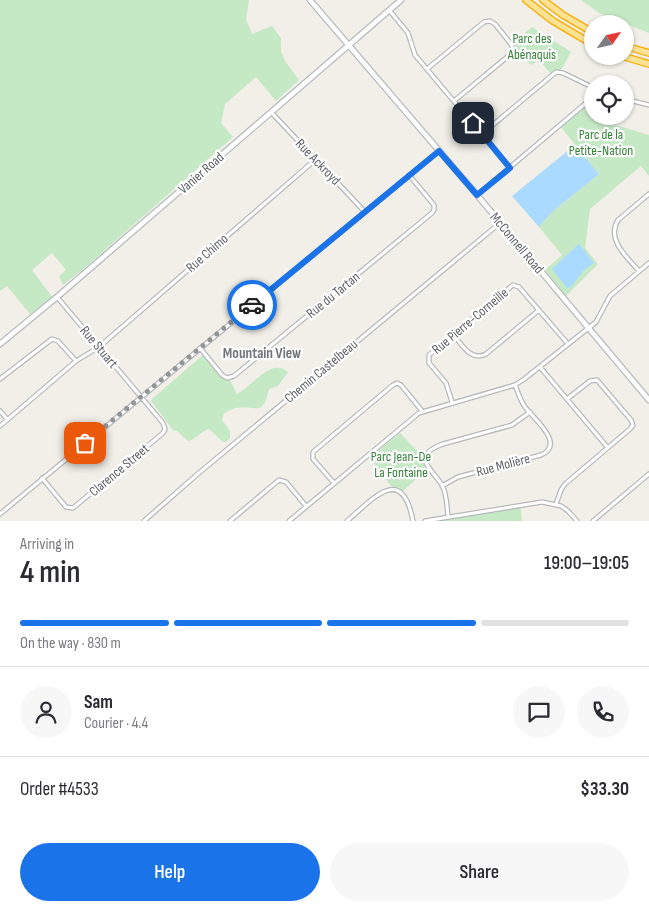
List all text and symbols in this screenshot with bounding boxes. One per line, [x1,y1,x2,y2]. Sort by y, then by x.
north arrow [584,15,634,65]
map controls [584,15,634,125]
park label: Parc des Abénaquis [507,30,556,63]
button: locate [584,75,634,125]
pin [452,102,494,144]
icon: home [459,109,487,137]
park label: Parc de la Petite-Nation [569,126,633,159]
street label: Rue Ackroyd [292,135,344,189]
street label: Vanier Road [175,148,227,197]
street label: McConnell Road [486,209,548,277]
street label: Rue Chimo [182,230,232,276]
street label: Rue du Tartan [303,268,363,322]
courier [227,280,277,330]
street label: Rue Pierre-Corneille [428,284,512,358]
icon: car [238,291,266,319]
street label: Rue Stuart [76,322,122,372]
street label: Chemin Castelbeau [281,335,361,407]
district label: Mountain View [223,344,301,363]
pin [64,422,106,464]
icon: bag [71,429,99,457]
street label: Clarence Street [86,440,152,500]
park label: Parc Jean-De La Fontaine [371,448,431,481]
street label: Rue Molière [474,450,532,480]
text: Arriving in [20,535,74,554]
text: 19:00–19:05 [544,552,629,575]
text: 4 min [20,553,81,592]
text: On the way · 830 m [20,634,121,653]
button: person [20,686,72,738]
button: chat [513,686,565,738]
button: phone [577,686,629,738]
text: Sam [84,691,113,714]
text: Courier · 4.4 [84,714,148,733]
text: Order #4533 [20,778,99,801]
text: $33.30 [580,778,629,801]
button: Help [20,843,320,901]
button: Share [330,843,629,901]

